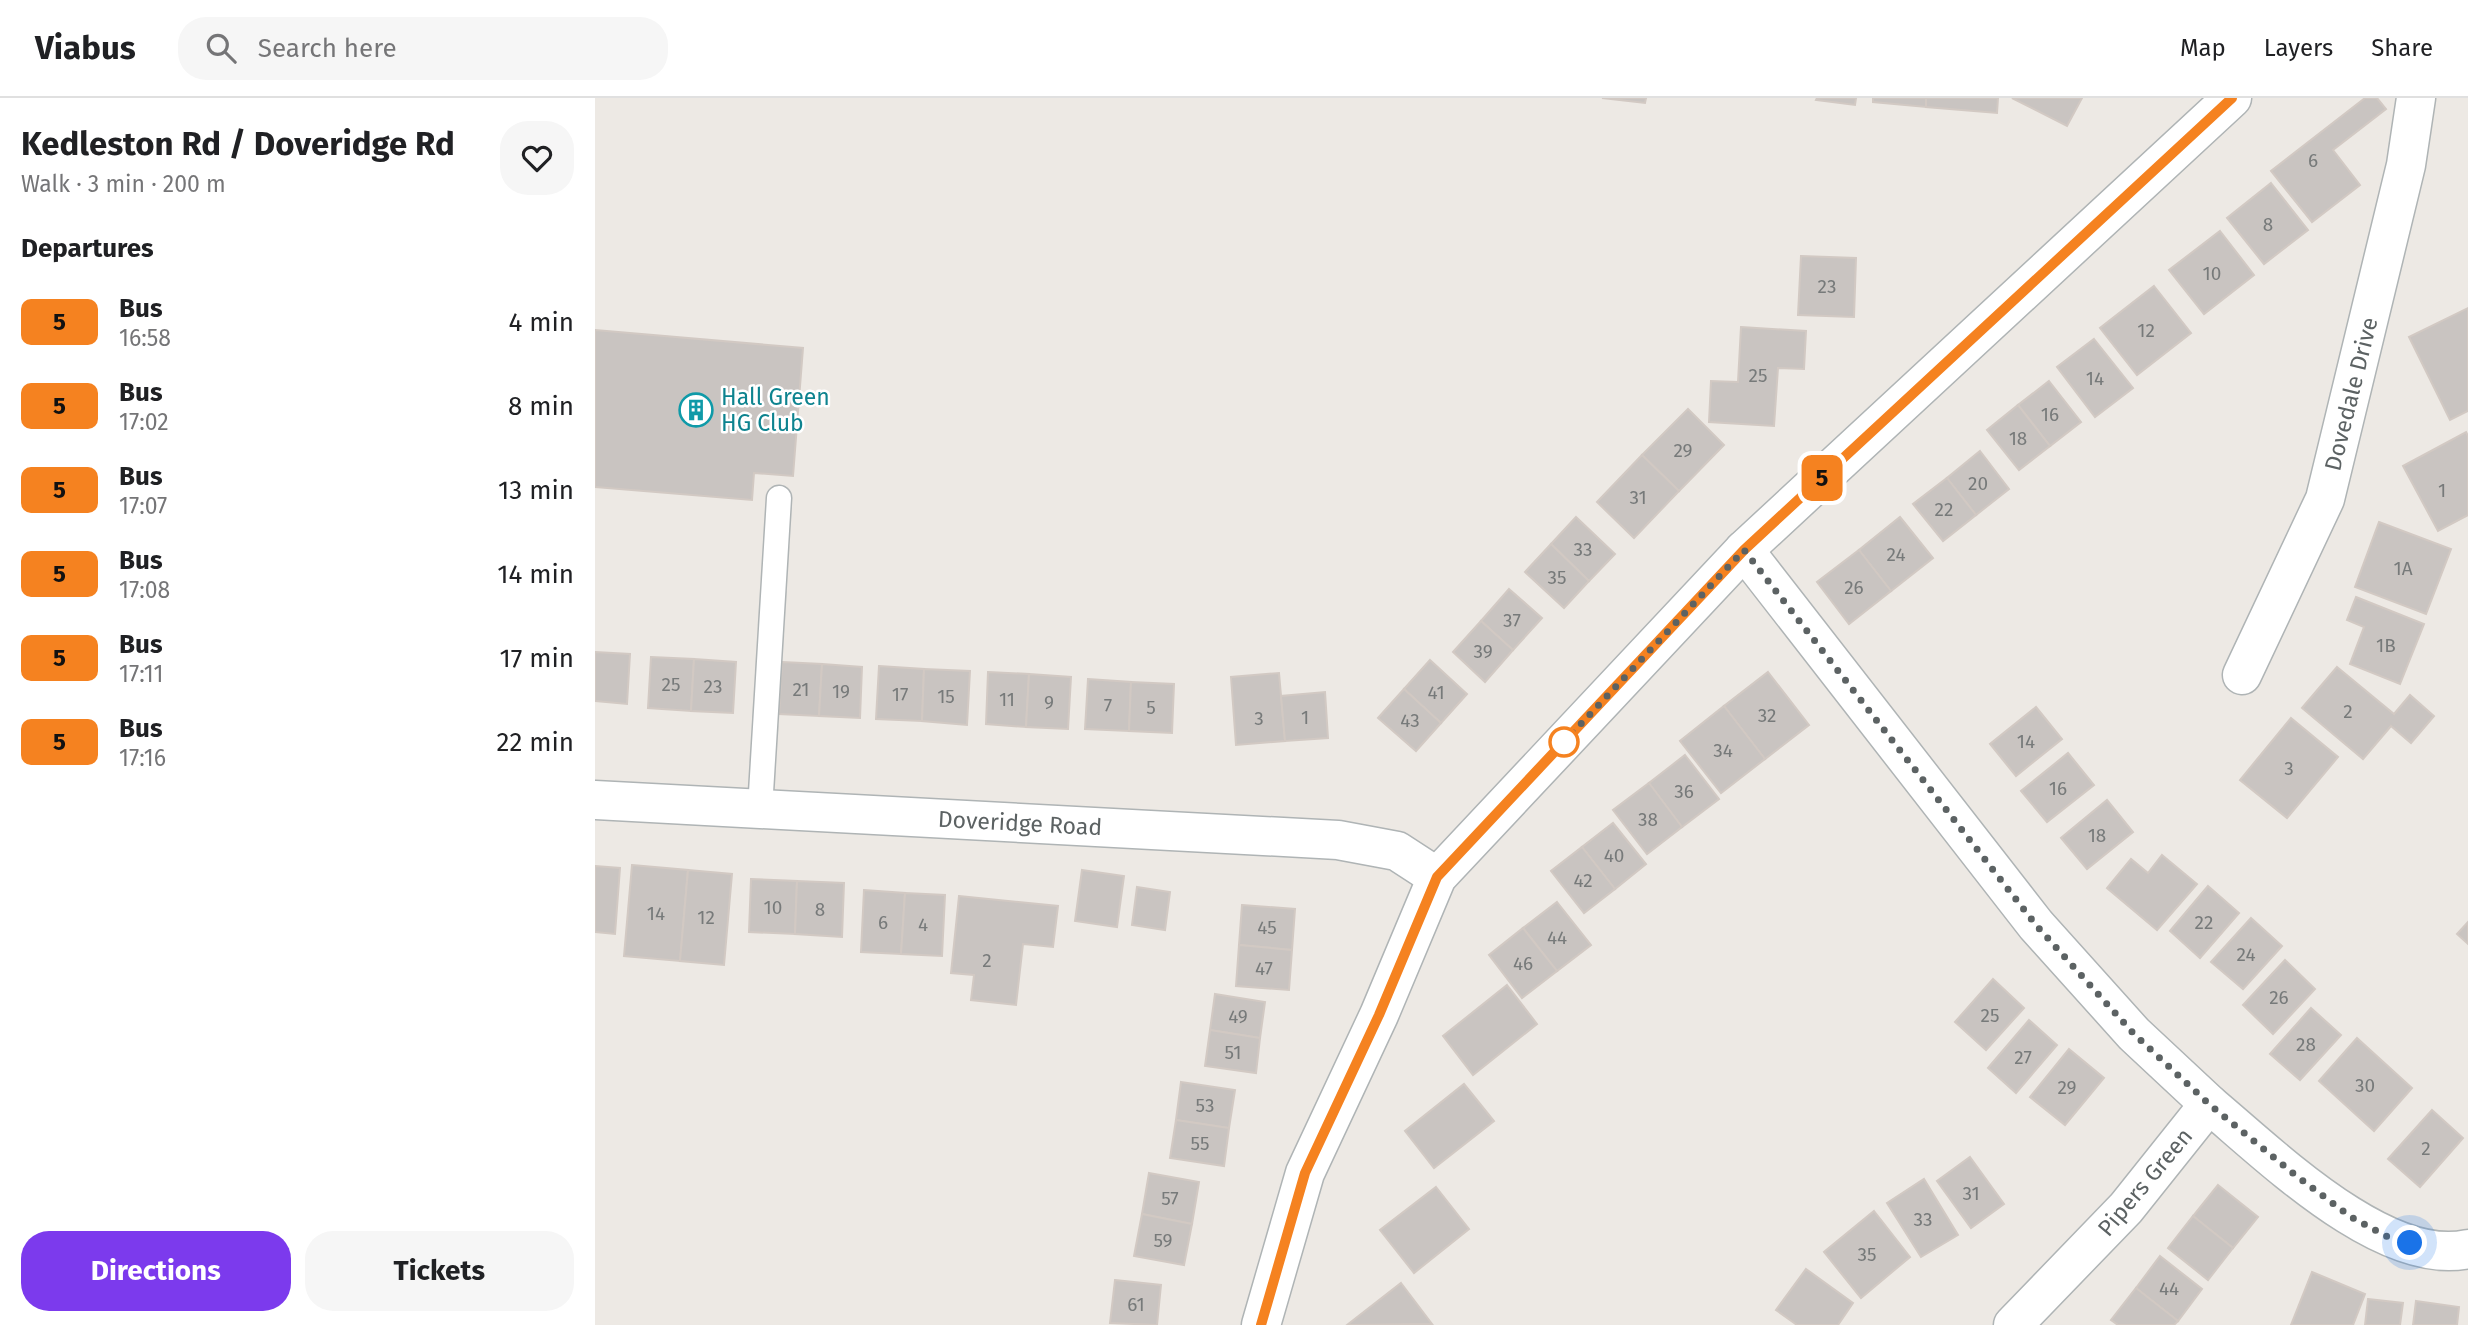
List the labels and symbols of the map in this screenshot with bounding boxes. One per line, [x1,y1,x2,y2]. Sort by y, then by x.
house number: 6 [2308,149,2318,172]
house number: 8 [2263,213,2273,236]
house number: 10 [2203,262,2221,285]
house number: 23 [1818,275,1836,298]
street label: Dovedale Drive [2318,314,2384,474]
house number: 12 [2137,319,2155,342]
house number: 25 [1749,364,1767,387]
house number: 14 [2086,367,2104,390]
place label: Hall Green HG Club [721,383,830,437]
building icon: Hall Green HG Club [677,391,715,429]
house number: 16 [2041,403,2059,426]
house number: 18 [2009,427,2027,450]
house number: 29 [1673,439,1693,462]
line badge: 5 [1799,455,1845,501]
house number: 20 [1968,472,1988,495]
house number: 1 [2438,479,2446,502]
house number: 31 [1629,486,1647,509]
house number: 22 [1935,498,1953,521]
house number: 33 [1574,538,1592,561]
house number: 24 [1886,543,1906,566]
house number: 1A [2393,557,2413,580]
house number: 35 [1547,566,1567,589]
house number: 26 [1844,576,1864,599]
house number: 37 [1503,609,1521,632]
house number: 1B [2376,634,2396,657]
house number: 39 [1473,640,1493,663]
house number: 25 [662,673,680,696]
house number: 23 [704,675,722,698]
house number: 21 [792,678,810,701]
house number: 19 [832,680,850,703]
house number: 41 [1427,681,1445,704]
house number: 17 [892,683,908,706]
house number: 15 [937,685,955,708]
house number: 11 [999,688,1015,711]
house number: 9 [1044,691,1054,714]
house number: 7 [1104,694,1112,717]
house number: 5 [1146,696,1156,719]
house number: 2 [2343,700,2353,723]
house number: 32 [1758,704,1776,727]
house number: 1 [1301,706,1309,729]
house number: 3 [1254,707,1264,730]
house number: 43 [1400,709,1420,732]
unlabelled marker [1549,727,1579,757]
house number: 14 [2017,730,2035,753]
house number: 34 [1713,739,1733,762]
house number: 3 [2284,757,2294,780]
house number: 16 [2049,777,2067,800]
house number: 36 [1674,780,1694,803]
street label: Doveridge Road [937,805,1103,841]
house number: 38 [1638,808,1658,831]
house number: 18 [2088,824,2106,847]
house number: 40 [1604,844,1624,867]
house number: 42 [1573,869,1593,892]
house number: 10 [764,896,782,919]
house number: 8 [815,898,825,921]
house number: 14 [647,902,665,925]
house number: 12 [697,906,715,929]
house number: 6 [878,911,888,934]
house number: 22 [2195,911,2213,934]
house number: 4 [918,913,928,936]
house number: 45 [1257,916,1277,939]
house number: 44 [1547,926,1567,949]
house number: 24 [2236,943,2256,966]
house number: 2 [982,949,992,972]
house number: 46 [1513,952,1533,975]
house number: 47 [1255,957,1273,980]
house number: 26 [2269,986,2289,1009]
house number: 25 [1981,1004,1999,1027]
house number: 49 [1228,1005,1248,1028]
house number: 28 [2296,1033,2316,1056]
house number: 51 [1225,1041,1241,1064]
house number: 27 [2014,1046,2032,1069]
house number: 30 [2355,1074,2375,1097]
house number: 29 [2057,1076,2077,1099]
house number: 53 [1196,1094,1214,1117]
street label: Pipers Green [2092,1122,2198,1242]
house number: 55 [1191,1132,1209,1155]
house number: 2 [2421,1137,2431,1160]
house number: 31 [1962,1182,1980,1205]
house number: 57 [1161,1187,1179,1210]
house number: 33 [1914,1208,1932,1231]
your location [2392,1225,2427,1260]
house number: 59 [1153,1229,1173,1252]
house number: 35 [1857,1243,1877,1266]
house number: 44 [2159,1277,2179,1300]
house number: 61 [1127,1293,1145,1316]

